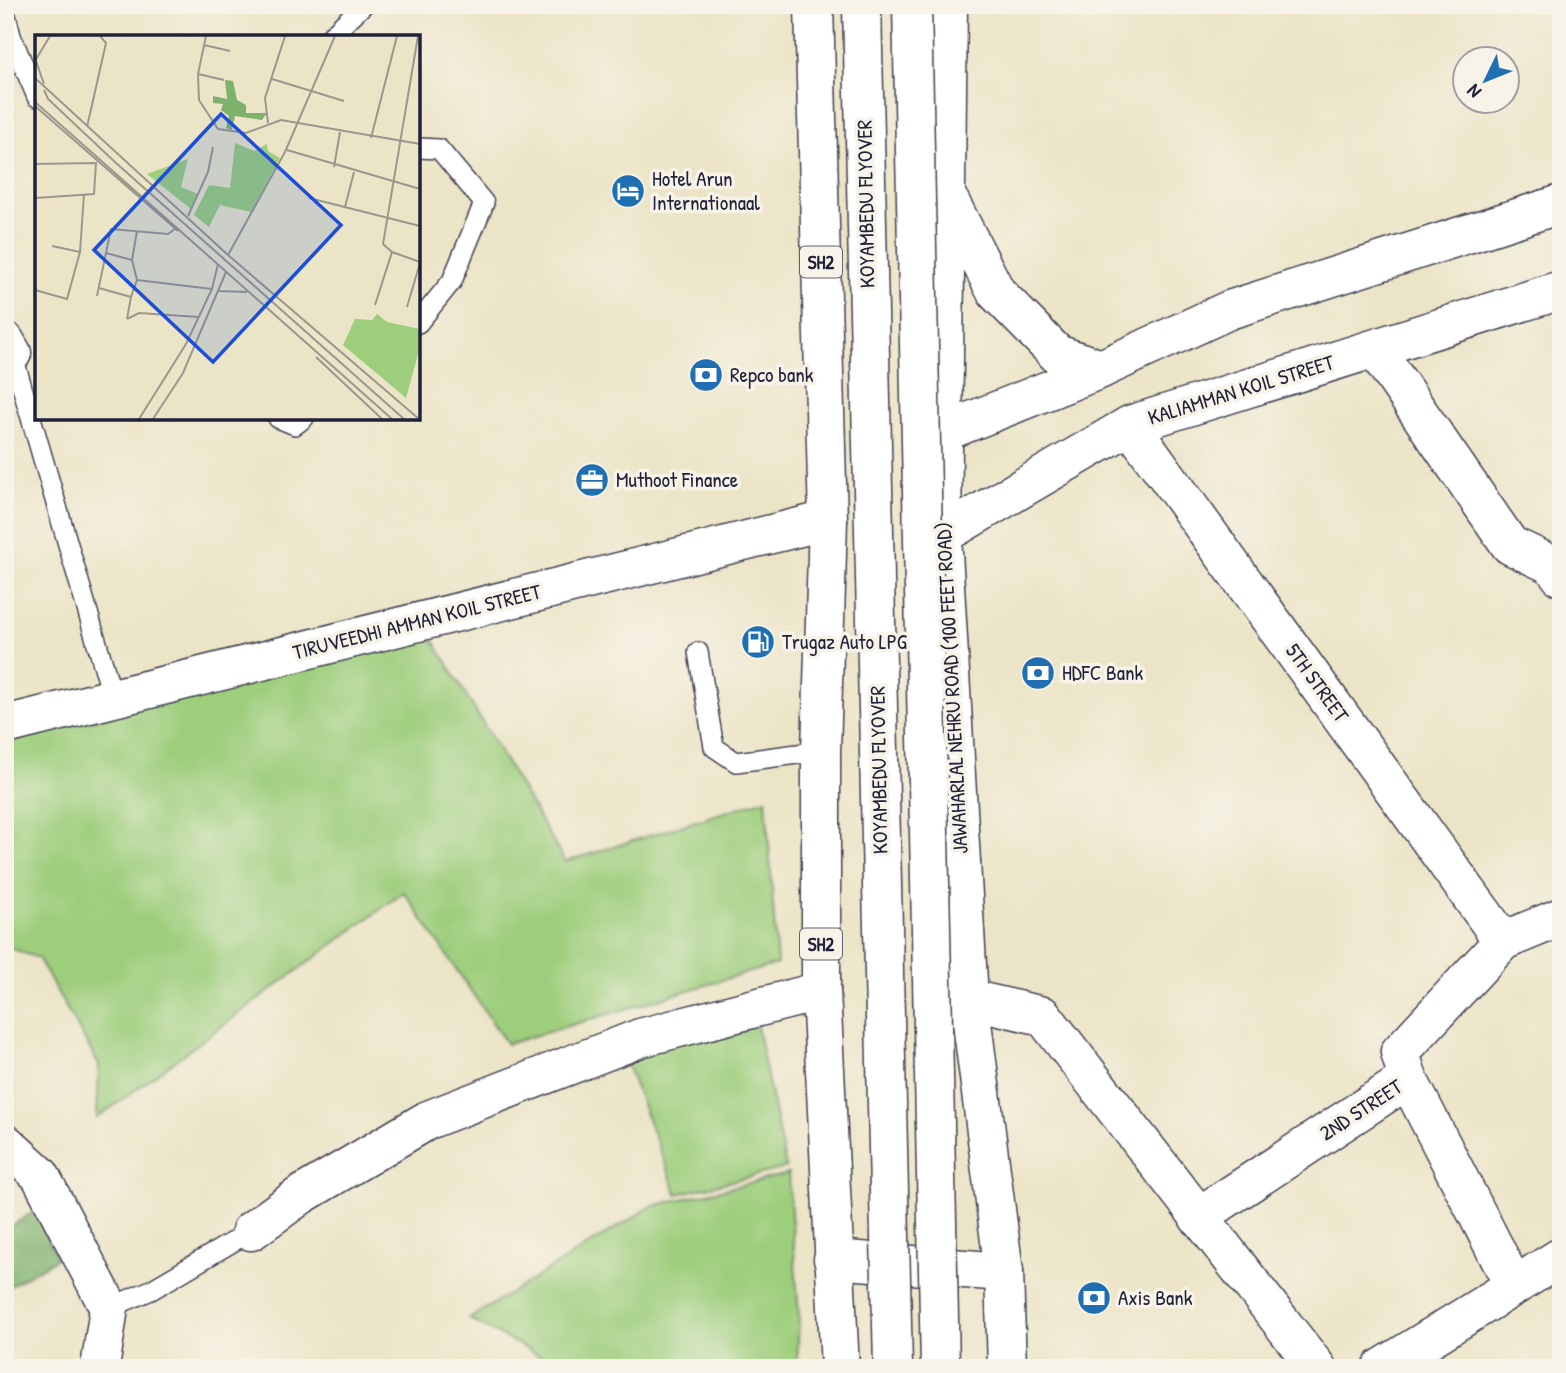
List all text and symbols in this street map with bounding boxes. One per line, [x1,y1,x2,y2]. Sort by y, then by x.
inset map [35,35,420,420]
north arrow [1450,46,1520,116]
text: N [1461,79,1487,104]
street label: KOYAMBEDU FLYOVER [850,120,881,288]
place label: Hotel Arun Internationaal [652,164,760,217]
hotel icon: Hotel Arun Internationaal [609,172,647,210]
road number: SH2 [800,246,842,278]
street label: KALIAMMAN KOIL STREET [1144,347,1339,432]
bank icon: Repco bank [687,356,725,394]
place label: Repco bank [730,360,814,389]
office icon: Muthoot Finance [573,461,611,499]
place label: Muthoot Finance [616,465,738,494]
street label: JAWAHARLAL NEHRU ROAD (100 FEET ROAD) [928,521,975,855]
street label: TIRUVEEDHI AMMAN KOIL STREET [290,576,545,666]
fuel station icon: Trugaz Auto LPG [739,623,777,661]
place label: Trugaz Auto LPG [782,627,907,656]
street label: 5TH STREET [1279,637,1356,729]
bank icon: HDFC Bank [1019,654,1057,692]
place label: HDFC Bank [1062,658,1143,687]
street label: KOYAMBEDU FLYOVER [863,686,894,854]
road number: SH2 [800,928,842,960]
street label: 2ND STREET [1314,1071,1409,1147]
bank icon: Axis Bank [1075,1279,1113,1317]
place label: Axis Bank [1118,1283,1193,1312]

